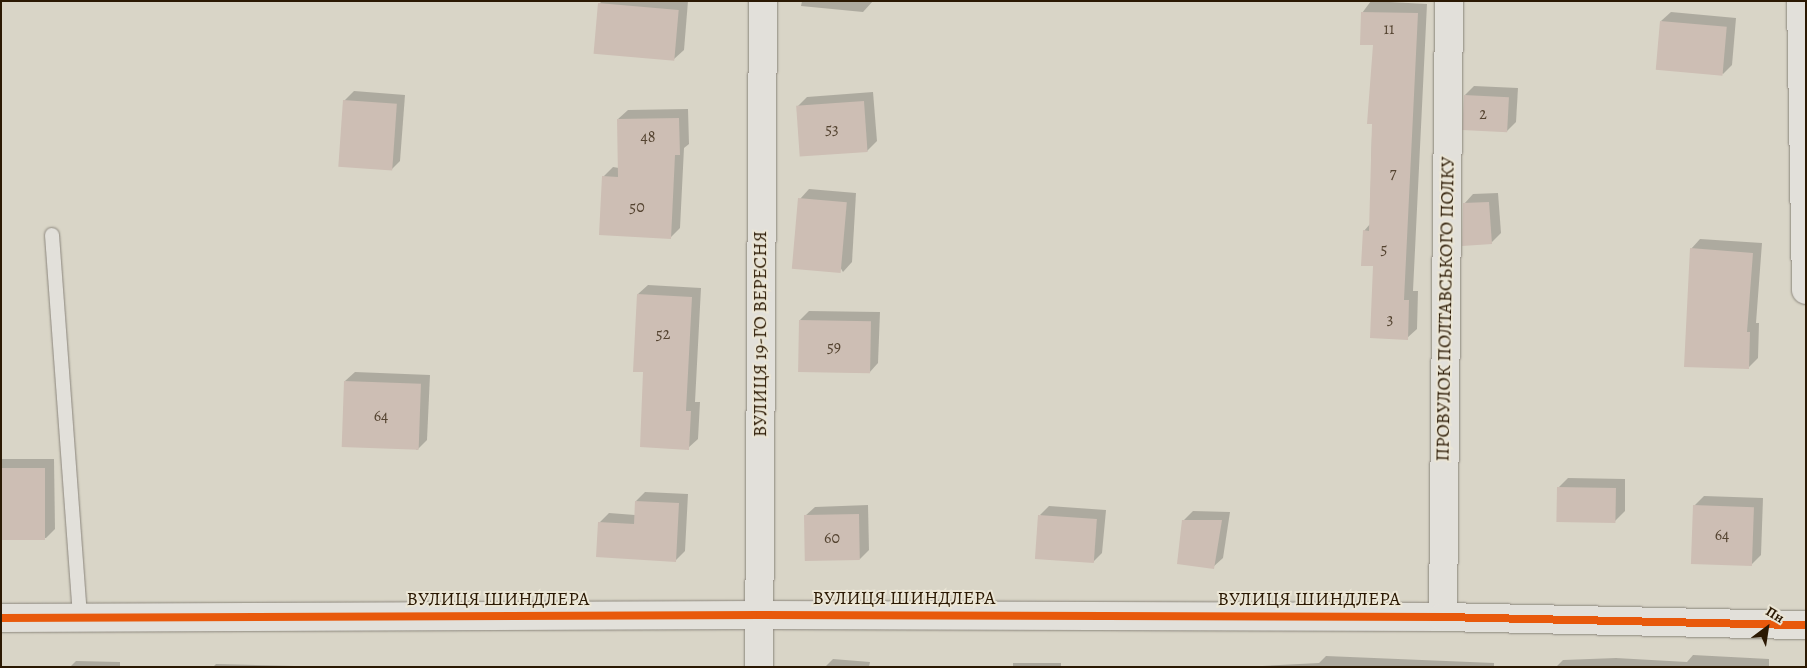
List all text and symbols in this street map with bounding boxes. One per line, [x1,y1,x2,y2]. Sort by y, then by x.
house number: 11 [1384,19,1394,39]
house number: 2 [1479,104,1487,124]
house number: 53 [825,119,839,139]
house number: 48 [640,127,656,147]
street label: ПРОВУЛОК ПОЛТАВСЬКОГО ПОЛКУ [1432,156,1460,462]
house number: 7 [1390,163,1396,183]
house number: 50 [629,197,645,217]
street label: ВУЛИЦЯ 19-ГО ВЕРЕСНЯ [750,231,772,437]
house number: 5 [1381,239,1387,259]
house number: 3 [1387,309,1393,329]
house number: 52 [656,324,670,344]
house number: 59 [827,337,841,357]
house number: 64 [374,406,388,426]
house number: 64 [1715,525,1729,545]
house number: 60 [824,528,840,548]
street label: ВУЛИЦЯ ШИНДЛЕРА [813,588,995,610]
street label: ВУЛИЦЯ ШИНДЛЕРА [407,589,589,611]
street label: ВУЛИЦЯ ШИНДЛЕРА [1218,589,1400,611]
text: Пн [1762,602,1788,628]
north arrow [1742,603,1792,653]

